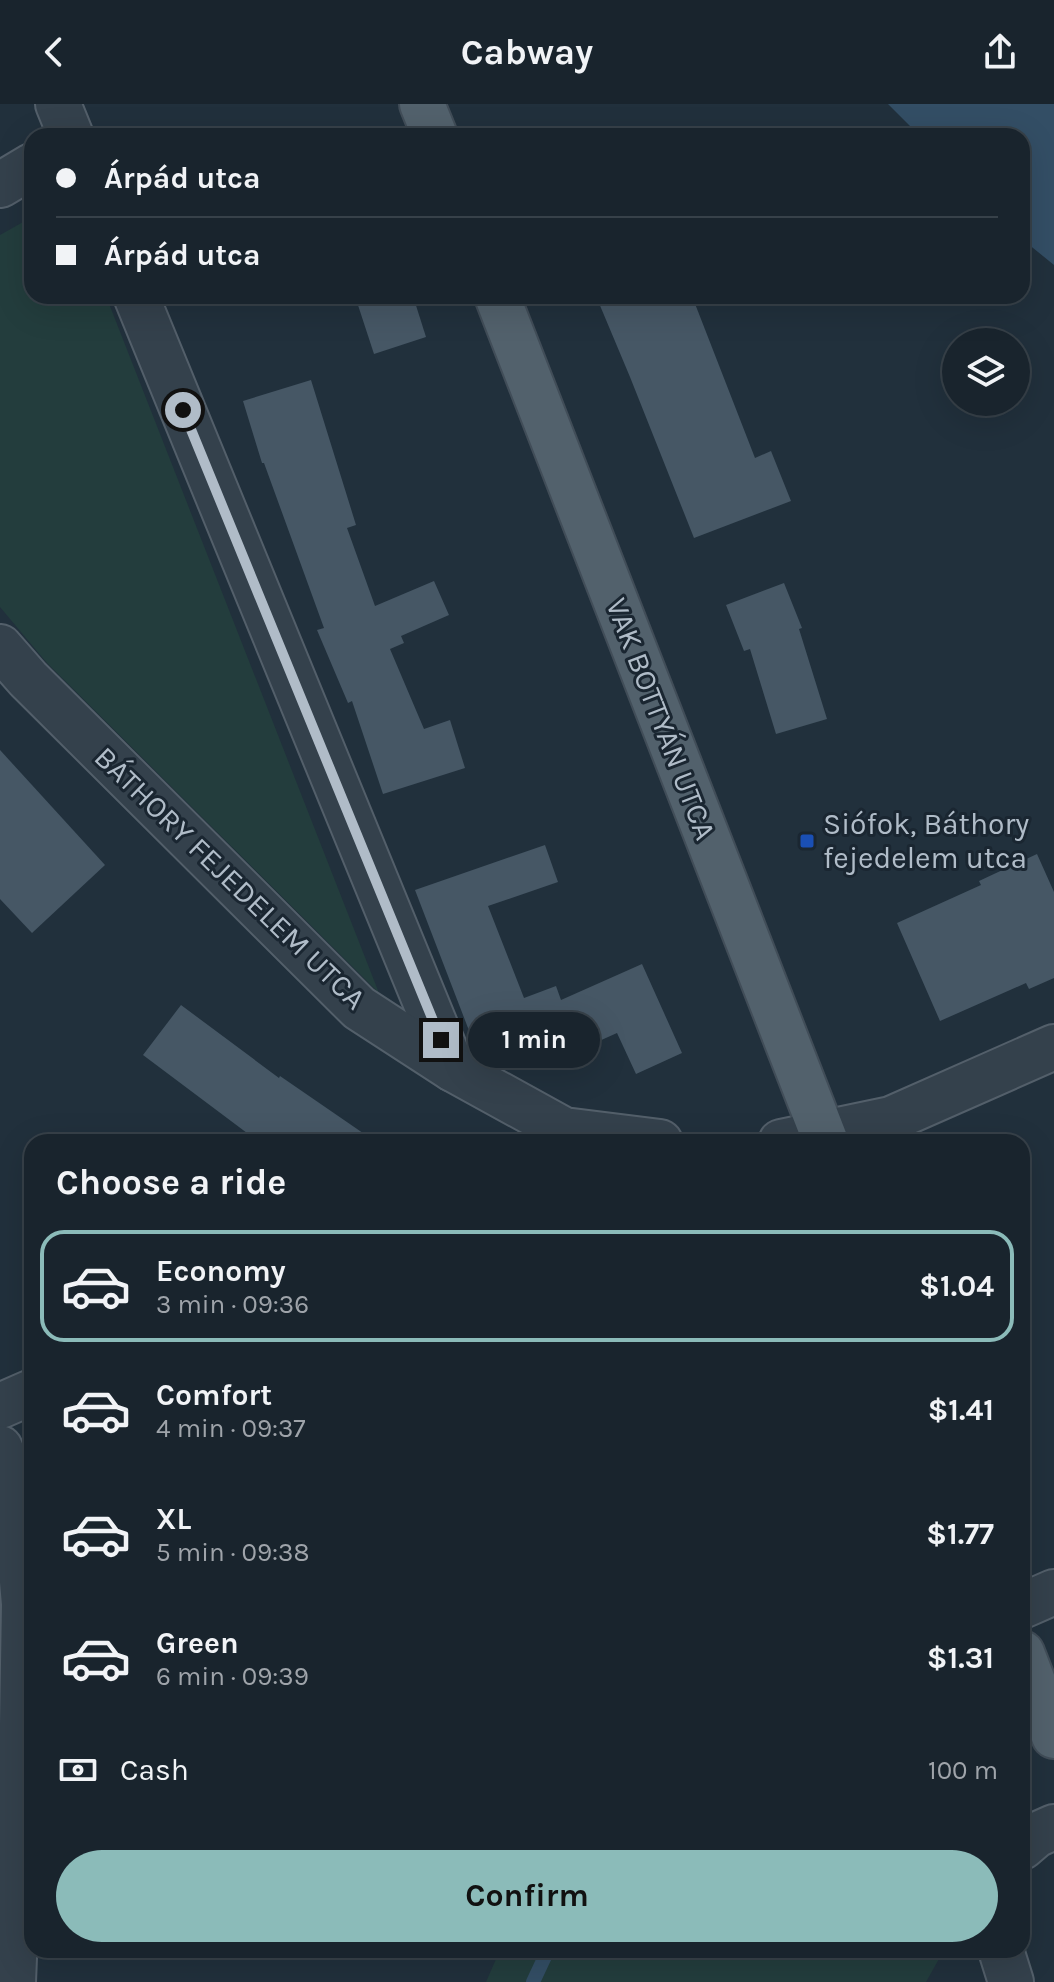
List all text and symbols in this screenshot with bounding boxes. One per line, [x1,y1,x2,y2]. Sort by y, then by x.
icon: back [32,30,76,74]
icon: share [978,30,1022,74]
text: Cabway [461,31,593,73]
text: Árpád utca [104,160,260,196]
text: Árpád utca [104,237,260,273]
map controls [942,328,1030,416]
button: layers [942,328,1030,416]
route start [165,392,201,428]
street label: VAK BOTTYÁN UTCA [598,593,724,845]
street label: BÁTHORY FEJEDELEM UTCA [87,739,373,1017]
place label: Siófok, Báthory fejedelem utca [823,806,1029,876]
marker: Siófok, Báthory fejedelem utca [798,832,816,850]
callout: 1 min [469,1012,601,1068]
route end [423,1022,459,1058]
text: 1 min [501,1024,567,1055]
text: Choose a ride [56,1161,286,1203]
icon: car [60,1250,132,1322]
text: Economy [156,1253,286,1289]
text: $1.04 [919,1268,994,1304]
text: 3 min · 09:36 [156,1289,309,1320]
icon: car [60,1374,132,1446]
text: Comfort [156,1377,272,1413]
text: $1.41 [928,1392,994,1428]
text: 4 min · 09:37 [156,1413,306,1444]
icon: car [60,1498,132,1570]
text: XL [156,1501,191,1537]
text: $1.77 [926,1516,994,1552]
text: 5 min · 09:38 [156,1537,309,1568]
icon: car [60,1622,132,1694]
text: Green [156,1625,239,1661]
text: $1.31 [927,1640,994,1676]
text: 6 min · 09:39 [156,1661,309,1692]
icon: cash [56,1748,100,1792]
text: Cash [120,1752,189,1788]
text: 100 m [928,1755,998,1786]
button: Confirm [56,1850,998,1942]

